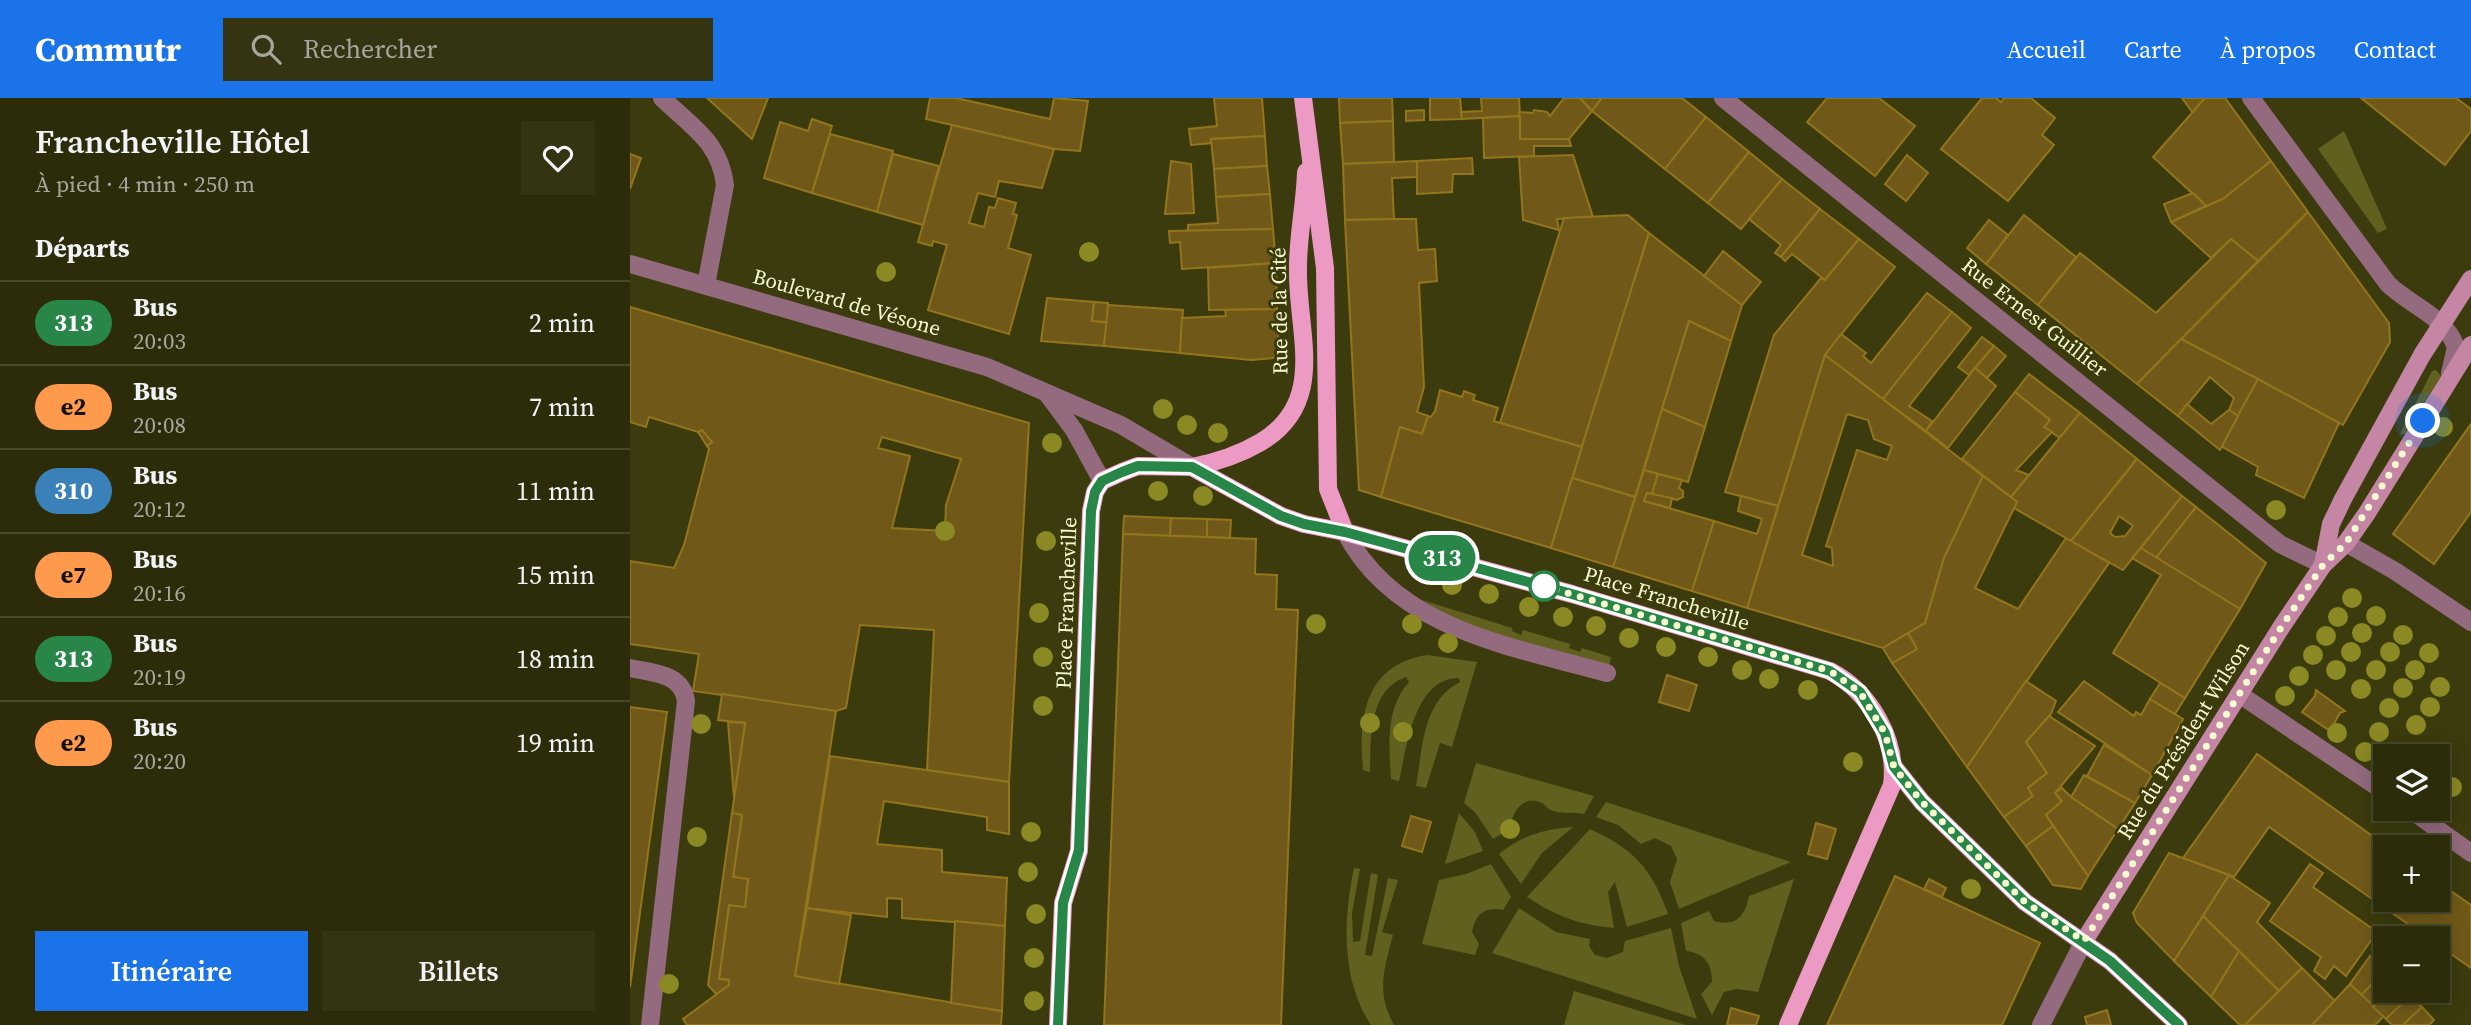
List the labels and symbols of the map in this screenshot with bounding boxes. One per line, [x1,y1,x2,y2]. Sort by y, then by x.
street label: Rue de la Cité [1263,247,1295,375]
street label: Rue Ernest Guillier [1956,251,2114,383]
street label: Boulevard de Vésone [750,261,944,343]
your location [2405,403,2440,438]
street label: Place Francheville [1049,517,1083,689]
line badge: 313 [1402,535,1482,581]
street label: Place Francheville [1581,559,1753,637]
unlabelled marker [1529,571,1559,601]
street label: Rue du Président Wilson [2110,635,2256,845]

